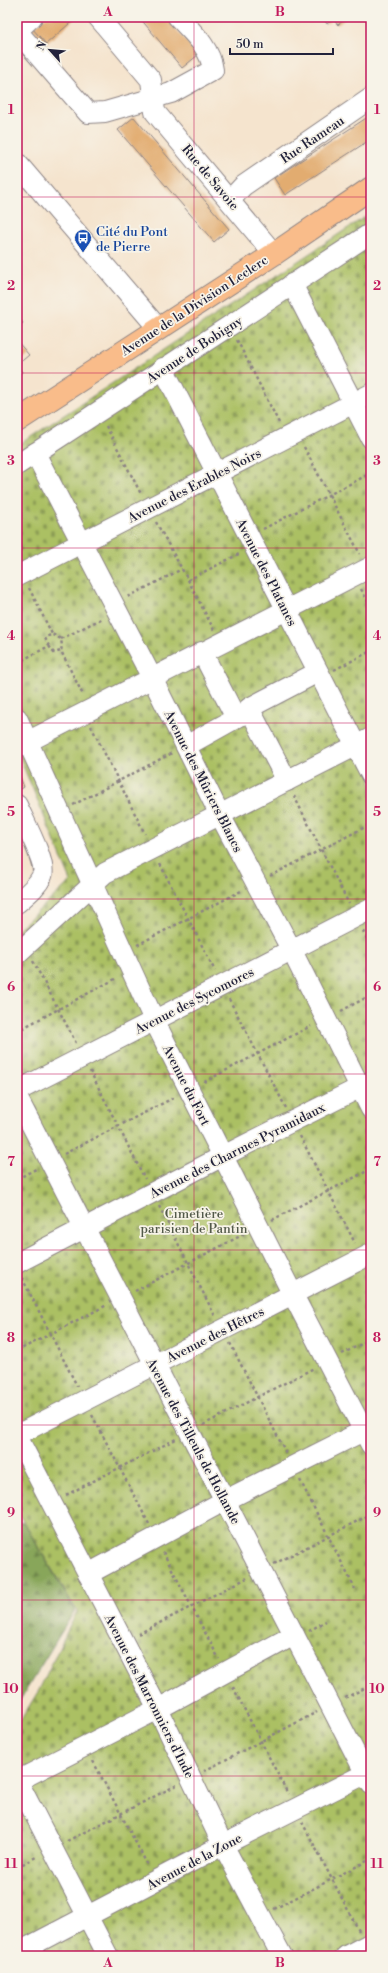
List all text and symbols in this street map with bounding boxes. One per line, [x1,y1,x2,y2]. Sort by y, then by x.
text: A [102,4,113,20]
text: B [275,4,285,20]
north arrow [30,30,70,70]
scale bar [230,30,333,56]
text: 50 m [236,37,264,52]
text: N [34,39,50,53]
text: 1 [8,102,15,118]
text: 1 [374,102,381,118]
street label: Rue Rameau [278,112,348,167]
street label: Rue de Savoie [178,142,243,214]
place label: Cité du Pont de Pierre [96,224,168,255]
bus stop icon: Cité du Pont de Pierre [73,228,93,253]
street label: Avenue de la Division Leclerc [117,252,271,360]
text: 2 [7,278,15,294]
text: 2 [373,278,381,294]
street label: Avenue de Bobigny [143,313,246,387]
street label: Avenue des Erables Noirs [124,445,264,527]
text: 3 [7,453,15,469]
text: 3 [373,453,381,469]
street label: Avenue des Platanes [232,515,300,629]
text: 4 [7,628,16,644]
text: 4 [373,628,382,644]
street label: Avenue des Mûriers Blancs [160,707,246,855]
text: 5 [7,804,15,820]
text: 5 [373,804,381,820]
street label: Avenue des Sycomores [131,964,257,1038]
text: 6 [7,979,15,995]
text: 6 [373,979,381,995]
street label: Avenue du Fort [158,1041,214,1129]
street label: Avenue des Charmes Pyramidaux [146,1099,328,1203]
text: 7 [7,1154,15,1170]
text: 7 [373,1154,381,1170]
park label: Cimetière parisien de Pantin [140,1206,248,1237]
street label: Avenue des Hêtres [163,1303,267,1367]
text: 8 [7,1330,15,1346]
text: 8 [373,1330,381,1346]
street label: Avenue des Tilleuls de Hollande [142,1355,244,1527]
text: 9 [7,1505,15,1521]
text: 9 [373,1505,381,1521]
street label: Avenue des Marronniers d'Inde [100,1611,198,1781]
text: 10 [3,1681,19,1697]
text: 10 [369,1681,385,1697]
street label: Avenue de la Zone [143,1830,245,1894]
text: 11 [5,1856,18,1872]
text: 11 [371,1856,384,1872]
text: A [102,1955,113,1971]
text: B [275,1955,285,1971]

